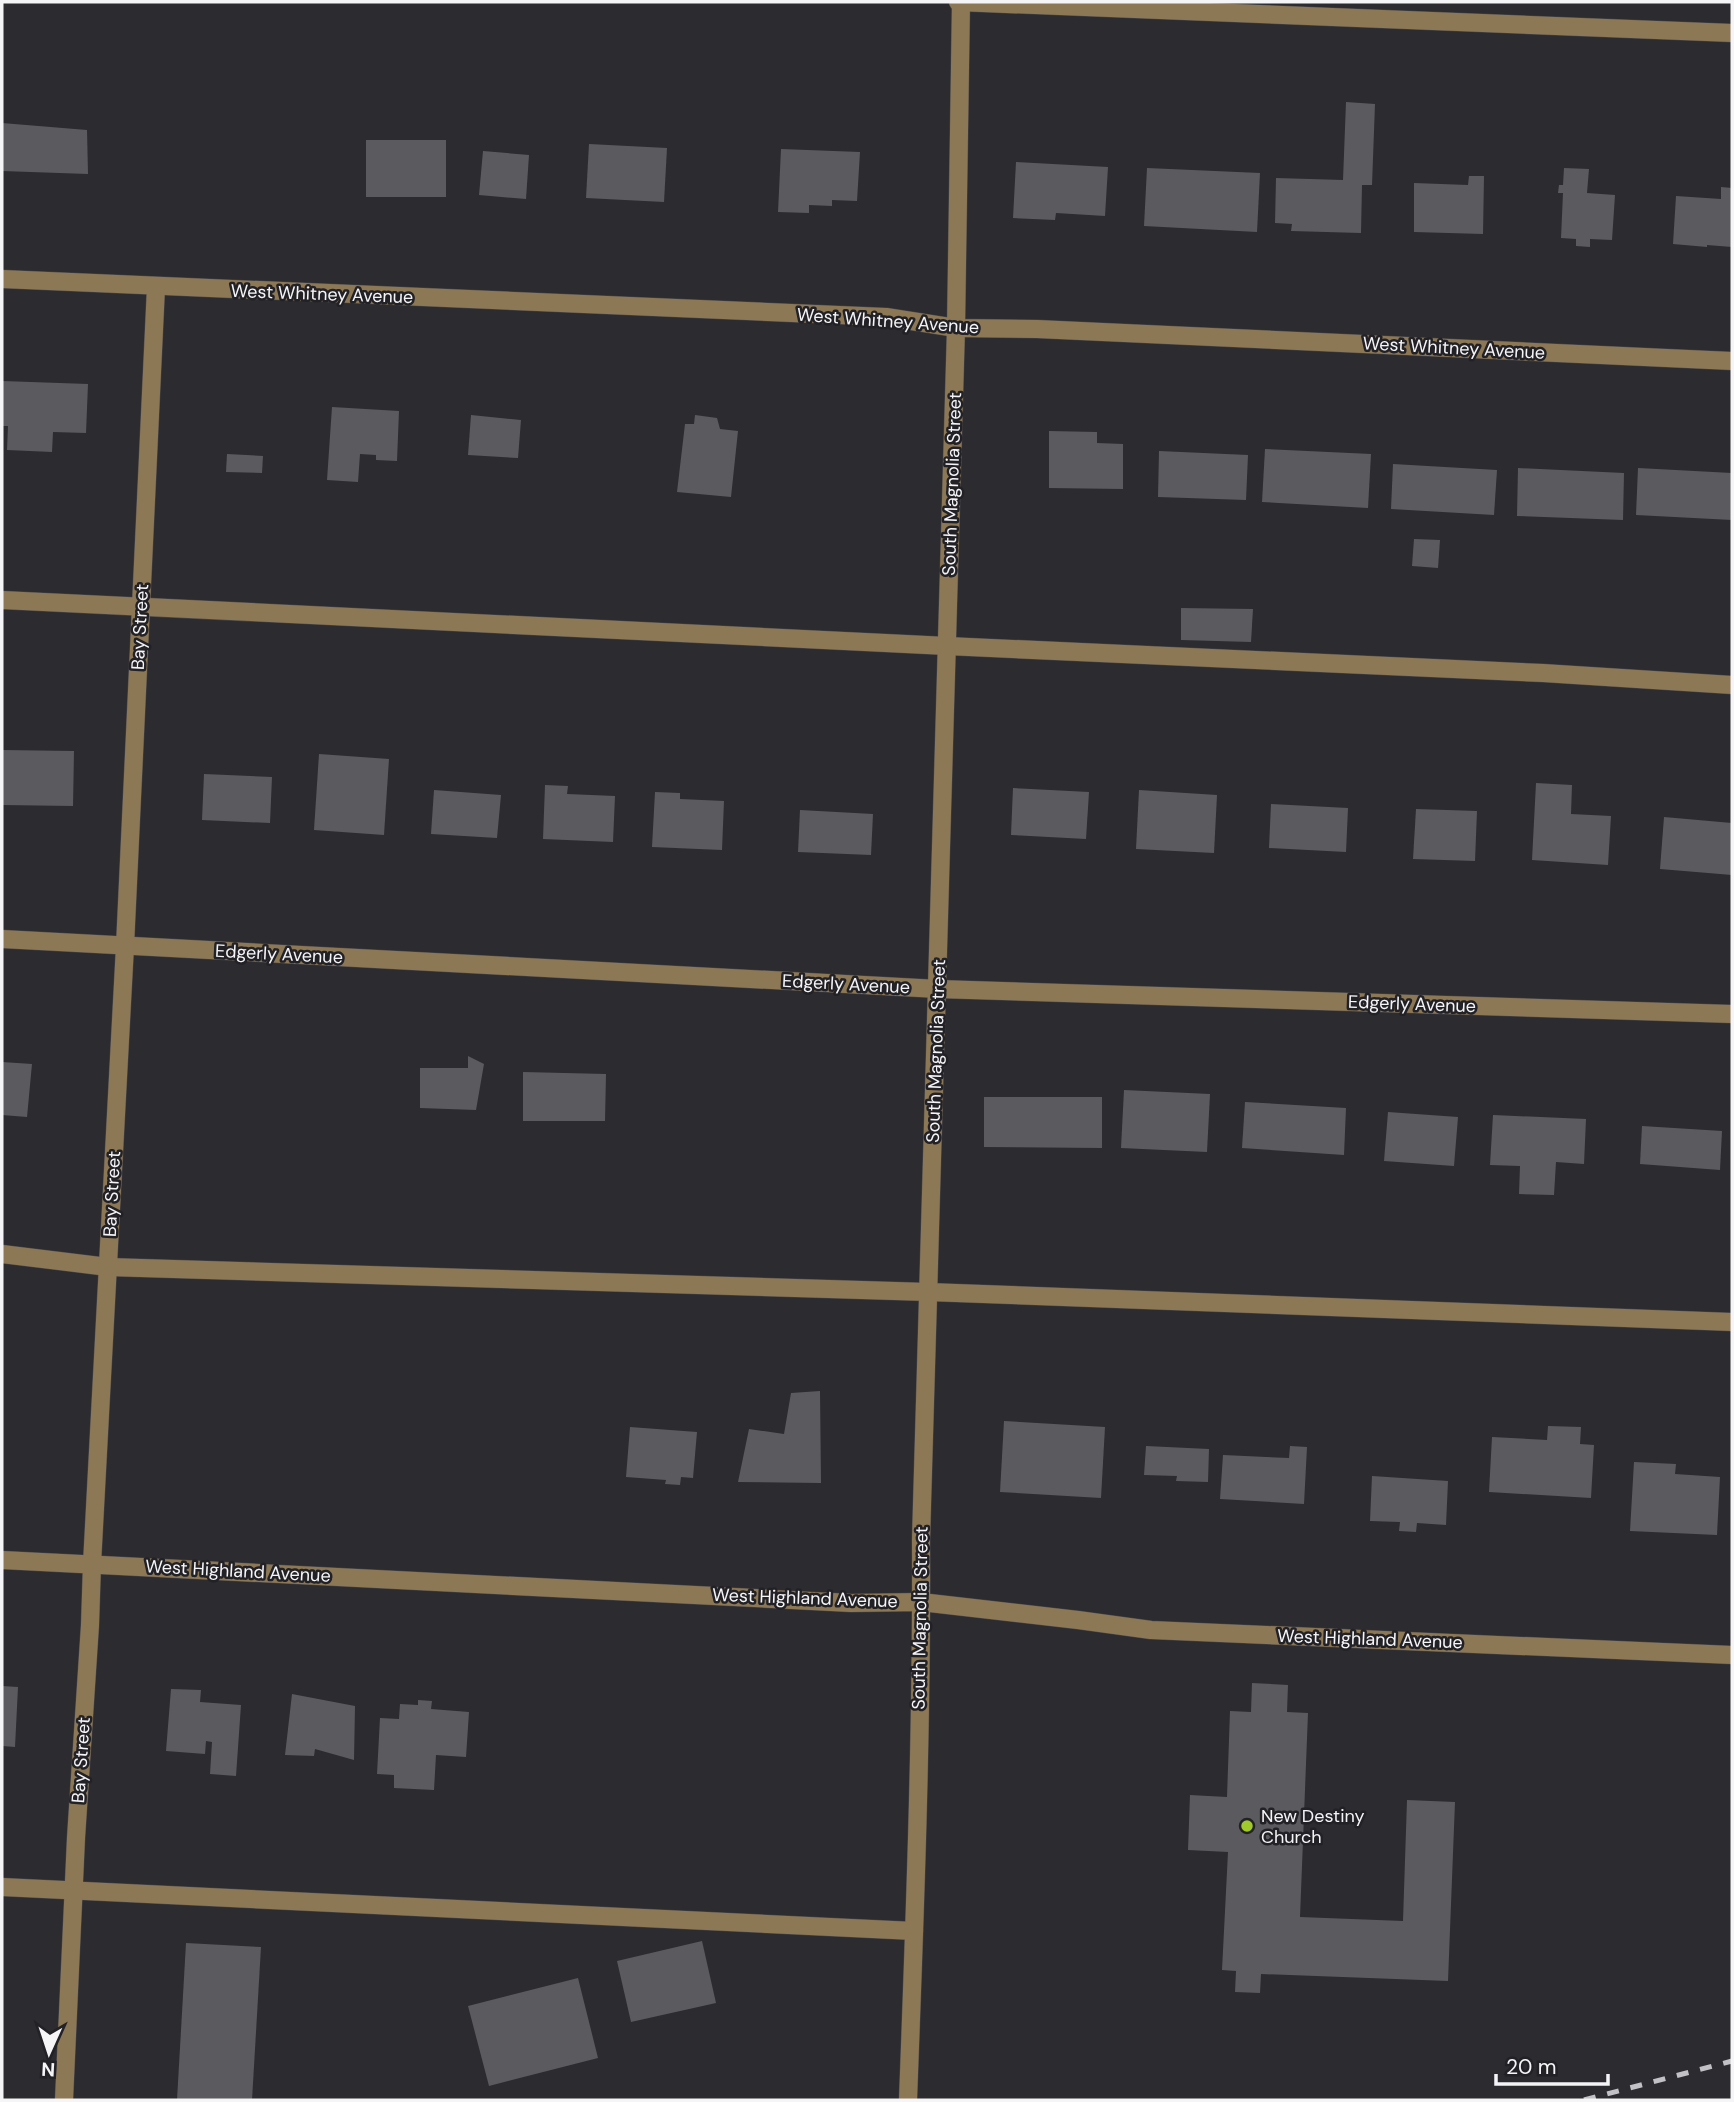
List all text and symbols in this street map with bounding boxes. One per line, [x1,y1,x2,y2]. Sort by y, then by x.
street label: West Whitney Avenue [230,279,414,309]
street label: West Whitney Avenue [796,303,980,339]
street label: West Whitney Avenue [1362,331,1546,365]
street label: South Magnolia Street [937,392,967,576]
street label: Bay Street [126,583,154,671]
street label: Edgerly Avenue [214,939,344,969]
street label: South Magnolia Street [921,959,951,1143]
street label: Edgerly Avenue [781,969,911,999]
street label: Edgerly Avenue [1348,990,1476,1018]
street label: Bay Street [98,1150,126,1238]
street label: South Magnolia Street [906,1526,934,1710]
street label: West Highland Avenue [145,1554,331,1588]
street label: West Highland Avenue [712,1583,898,1613]
street label: West Highland Avenue [1277,1624,1463,1654]
street label: Bay Street [66,1716,96,1804]
place label: New Destiny Church [1261,1804,1365,1849]
marker: New Destiny Church [1239,1818,1255,1834]
north arrow [14,2018,84,2088]
scale bar [1496,2042,1608,2086]
text: 20 m [1506,2053,1557,2081]
text: N [41,2057,56,2082]

